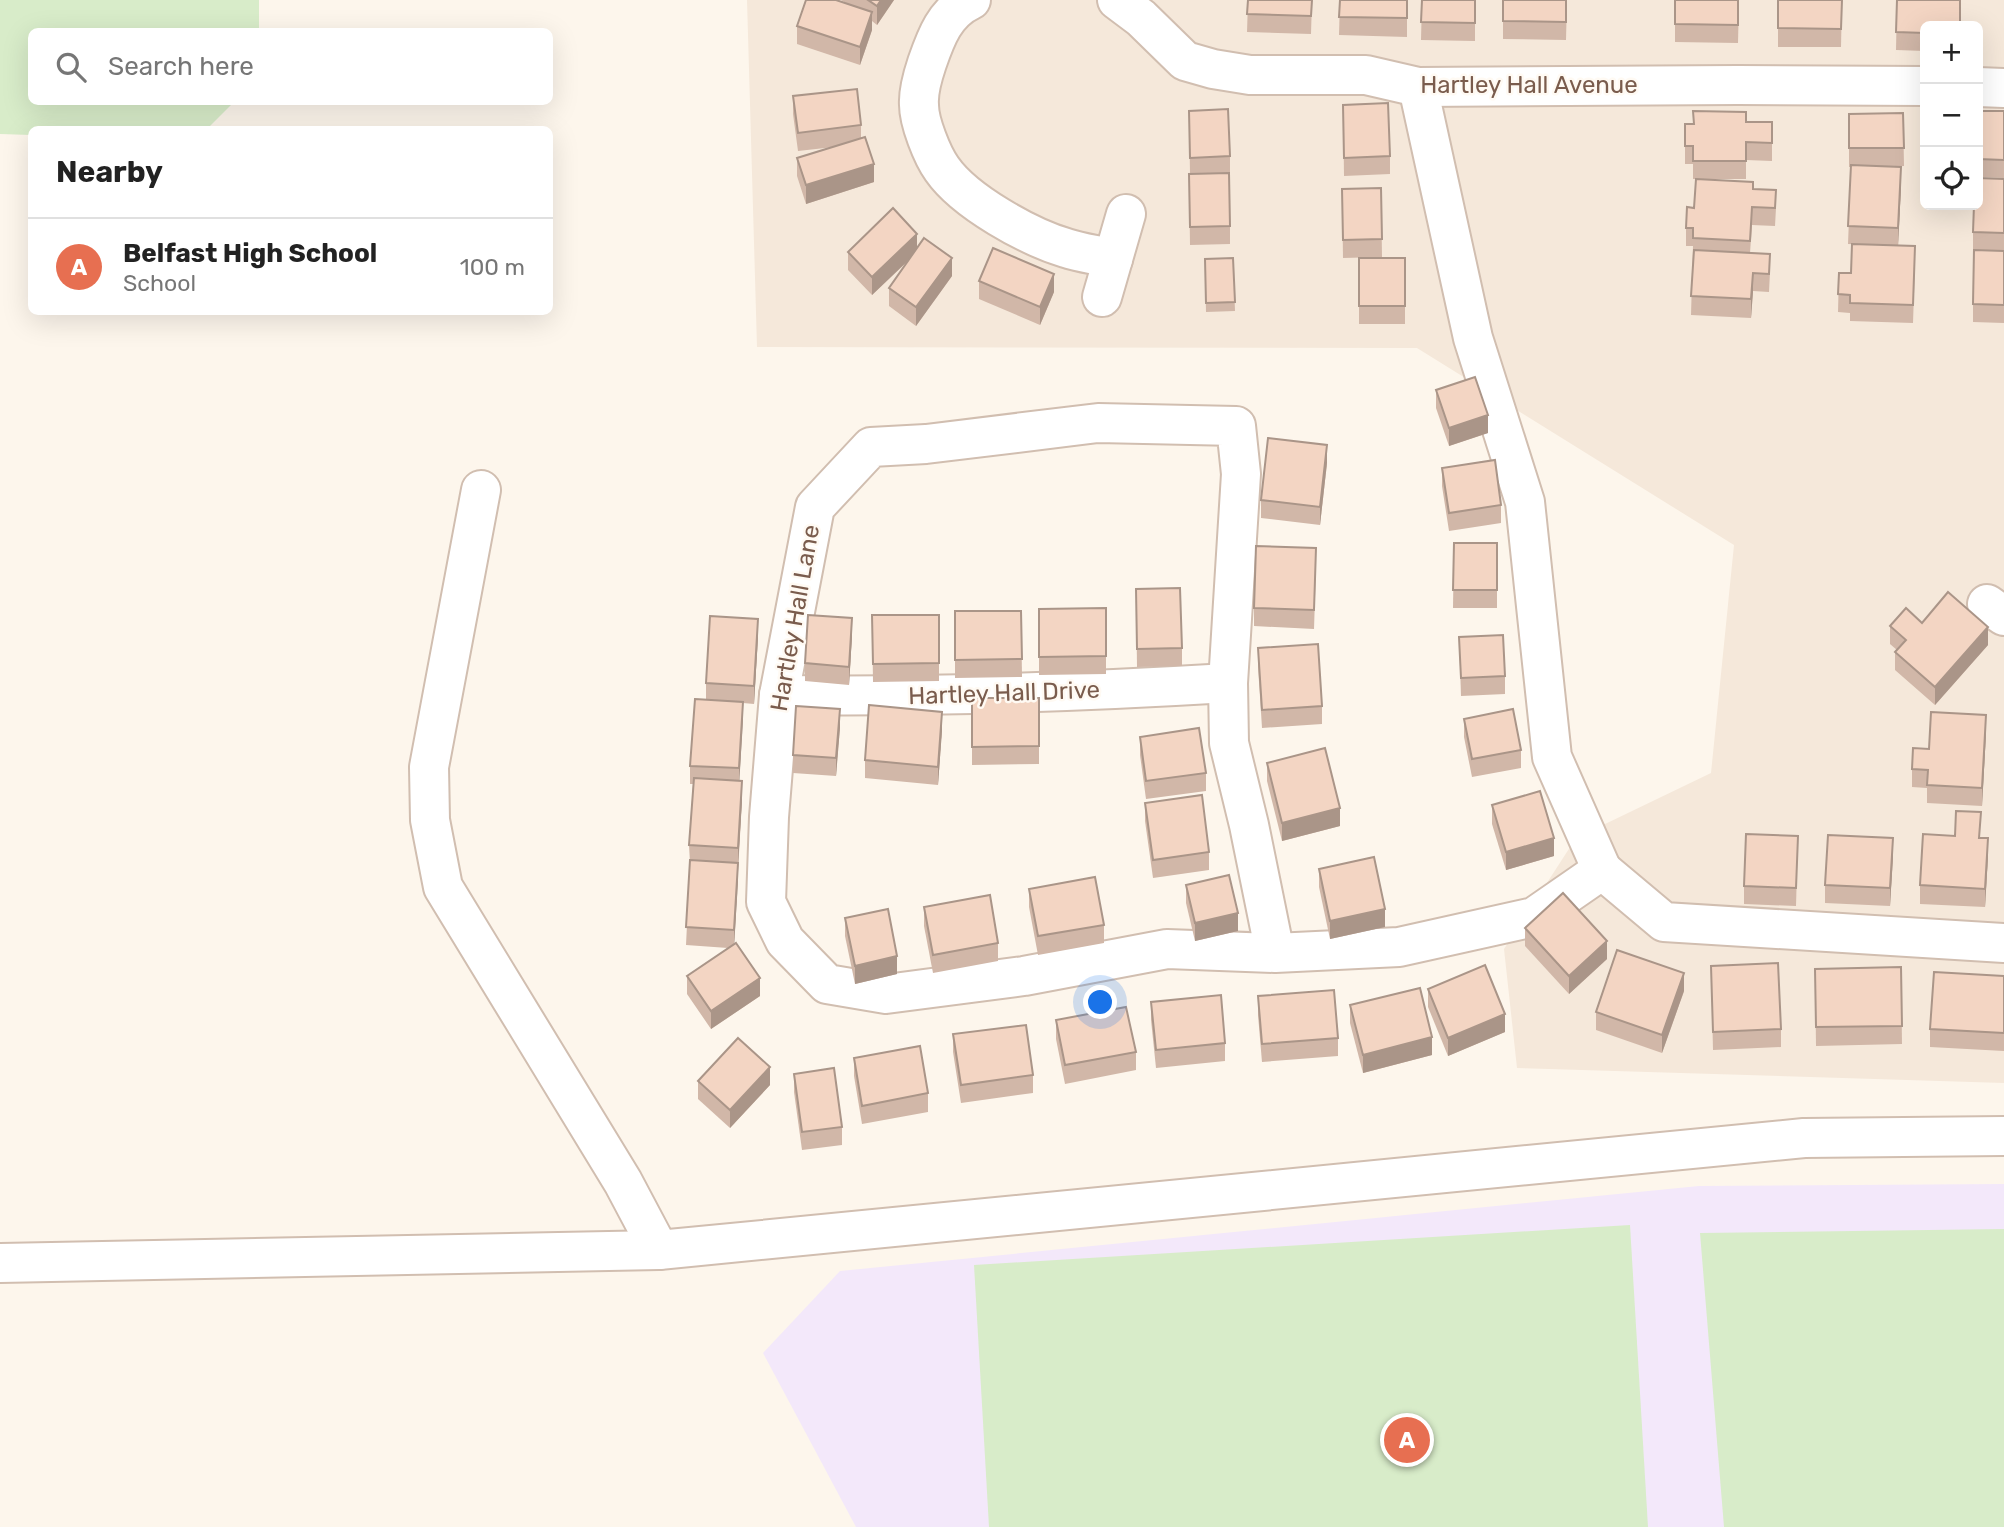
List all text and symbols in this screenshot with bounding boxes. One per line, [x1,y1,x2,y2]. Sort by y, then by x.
map controls [1920,21,1983,210]
button: + [1920,21,1983,84]
search box [28,28,553,105]
icon: search [52,48,90,86]
text: Search here [108,51,254,82]
street label: Hartley Hall Avenue [1420,71,1638,99]
button: − [1920,84,1983,147]
button: locate [1920,147,1983,210]
text: Nearby [56,154,163,190]
text: Belfast High School [123,238,377,269]
text: A [71,253,87,281]
text: 100 m [460,253,525,281]
text: School [123,269,196,297]
street label: Hartley Hall Lane [765,523,825,713]
street label: Hartley Hall Drive [908,676,1100,710]
your location [1083,985,1117,1019]
pin: A [1384,1414,1430,1466]

